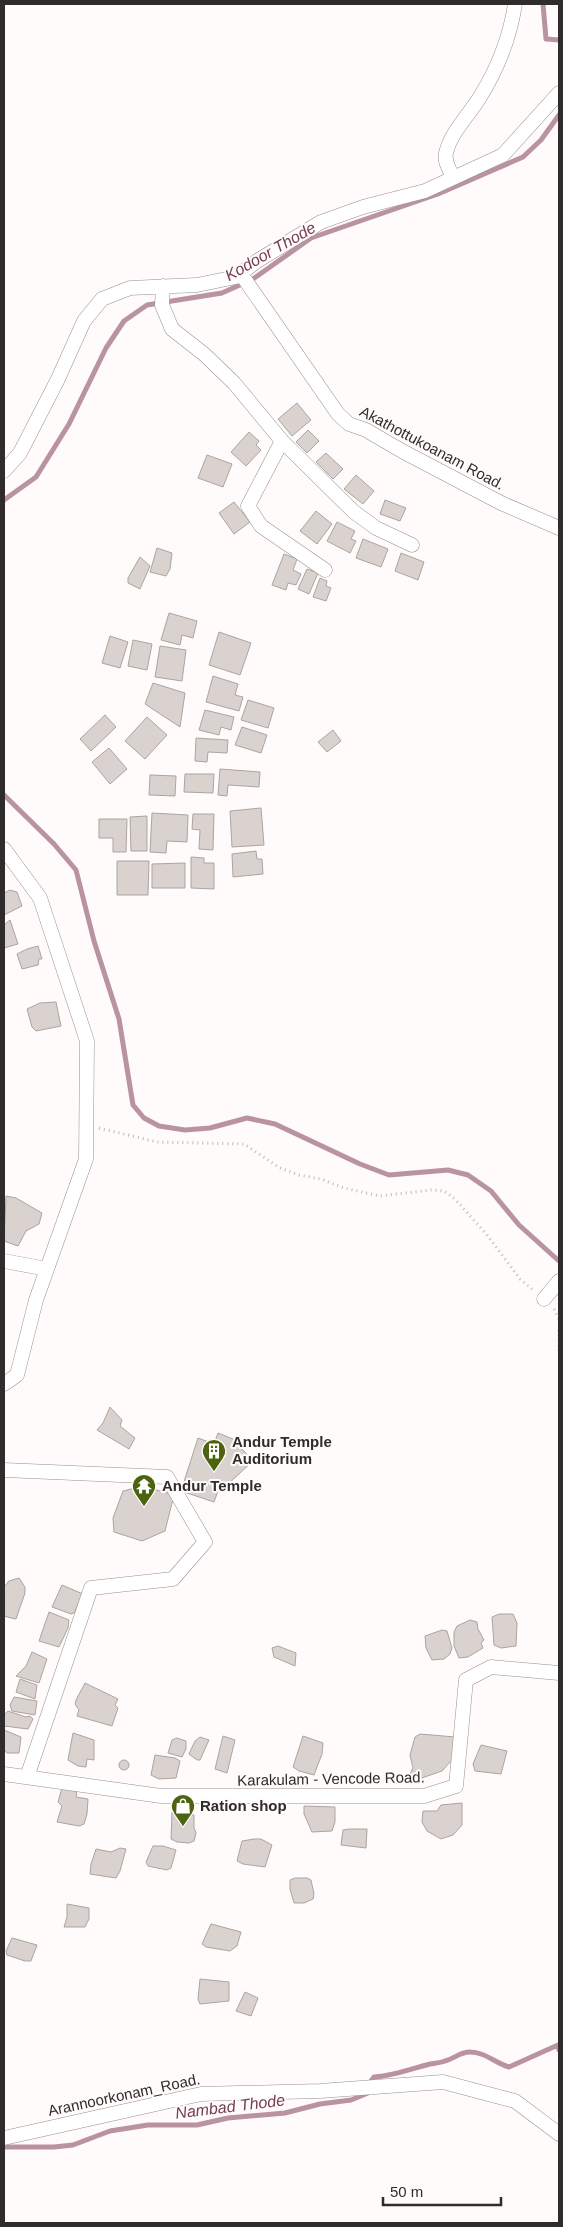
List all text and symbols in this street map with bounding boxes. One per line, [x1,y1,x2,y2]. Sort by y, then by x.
water label: Kodoor Thode [222,219,318,284]
street label: Akathottukoanam Road. [357,402,507,493]
place label: Andur Temple Auditorium [232,1433,332,1467]
building icon: Andur Temple Auditorium [201,1438,227,1472]
temple icon: Andur Temple [131,1473,157,1507]
place label: Andur Temple [162,1477,262,1494]
street label: Karakulam - Vencode Road. [237,1768,425,1789]
shop icon: Ration shop [170,1793,196,1827]
place label: Ration shop [200,1797,287,1814]
street label: Arannoorkonam_Road. [46,2070,202,2119]
water label: Nambad Thode [174,2091,286,2122]
scale bar [383,2174,500,2206]
text: 50 m [390,2183,423,2200]

